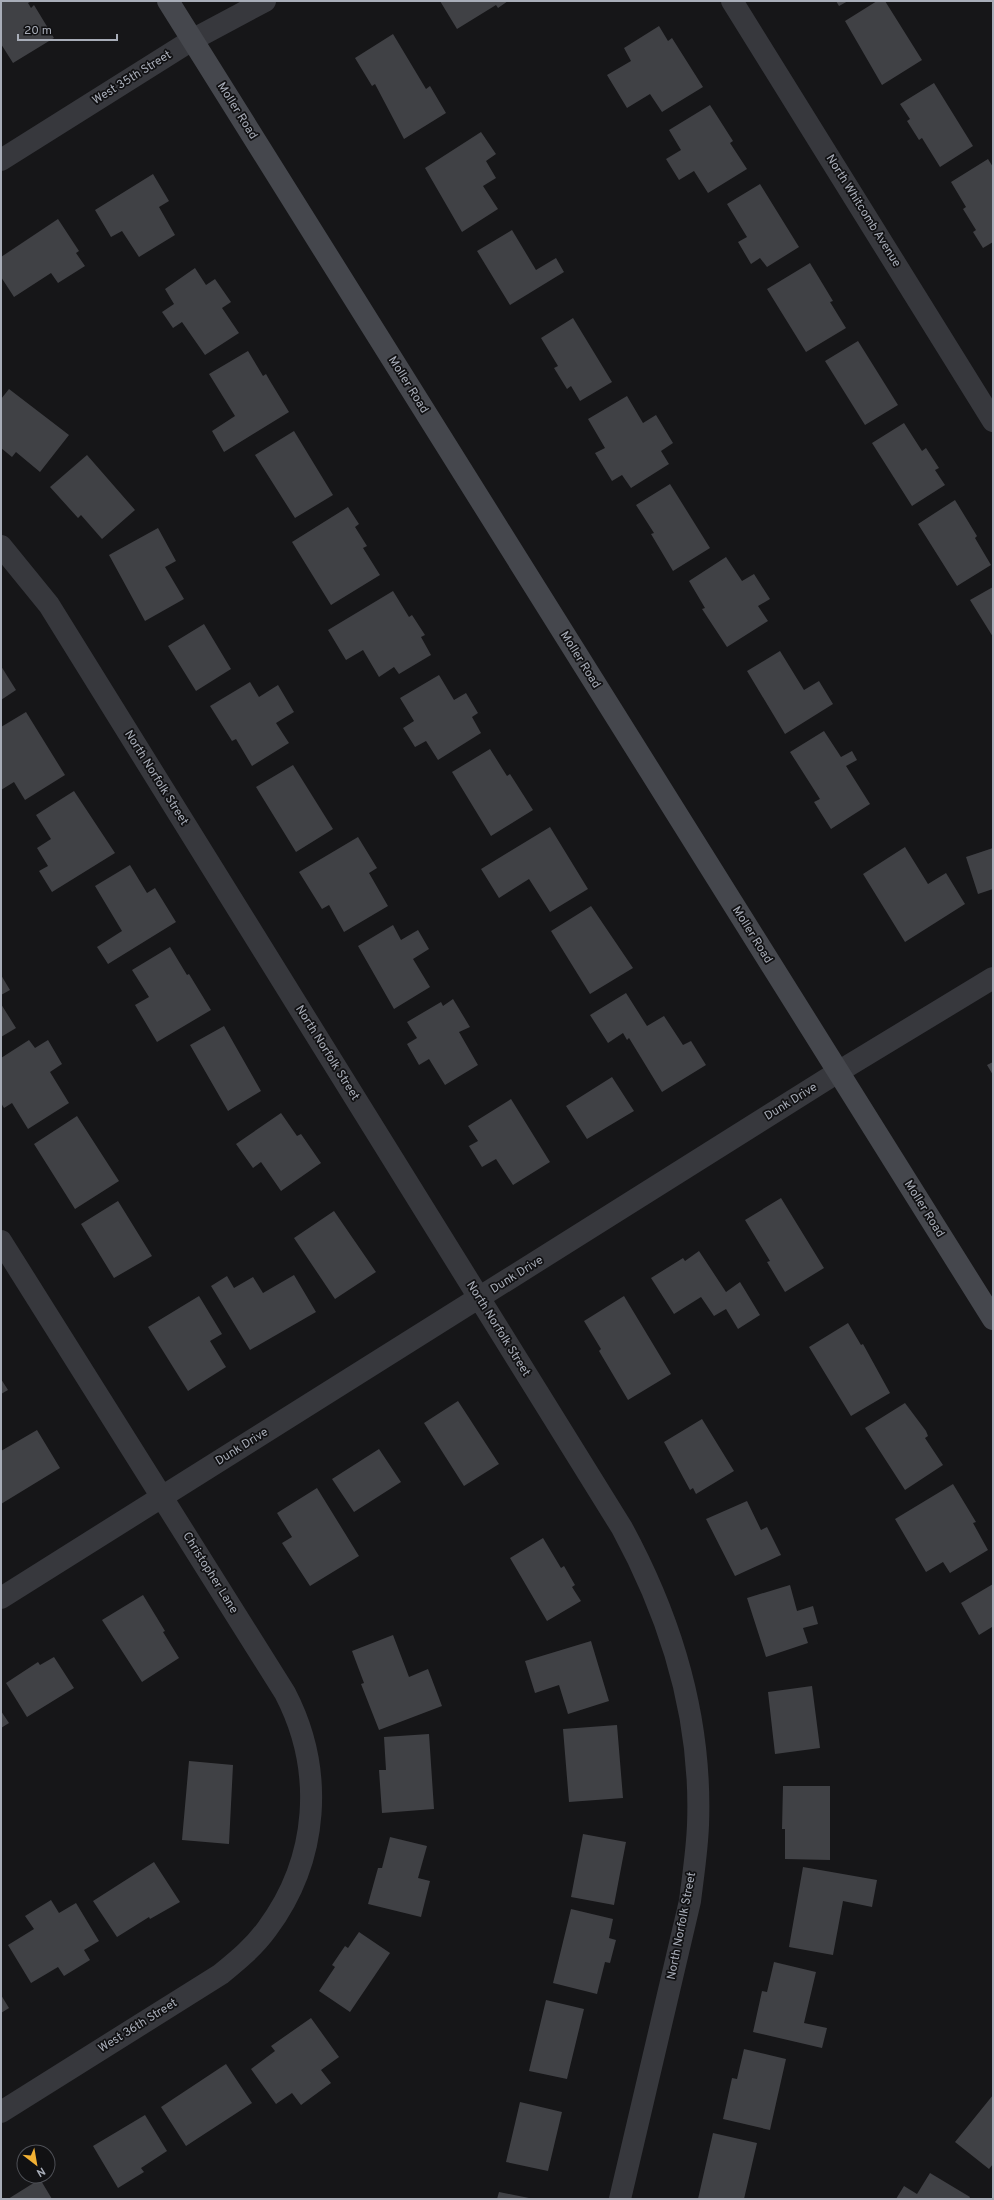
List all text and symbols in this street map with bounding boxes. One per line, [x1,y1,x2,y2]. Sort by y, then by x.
scale bar [18,16,117,42]
text: 20 m [24,23,52,39]
street label: West 35th Street [89,47,175,109]
street label: Moller Road [213,79,261,143]
street label: North Whitcomb Avenue [822,152,904,270]
street label: Moller Road [384,353,432,417]
street label: Moller Road [556,628,604,692]
street label: North Norfolk Street [120,727,192,829]
street label: Moller Road [728,903,776,967]
street label: North Norfolk Street [291,1002,363,1104]
street label: Dunk Drive [762,1079,820,1125]
street label: Moller Road [900,1177,948,1241]
street label: Dunk Drive [488,1252,546,1298]
street label: North Norfolk Street [462,1278,534,1380]
street label: Dunk Drive [213,1424,271,1470]
street label: Christopher Lane [179,1529,241,1617]
street label: North Norfolk Street [664,1871,700,1981]
street label: West 36th Street [95,1995,181,2057]
north arrow [16,2144,56,2184]
text: N [34,2164,48,2180]

